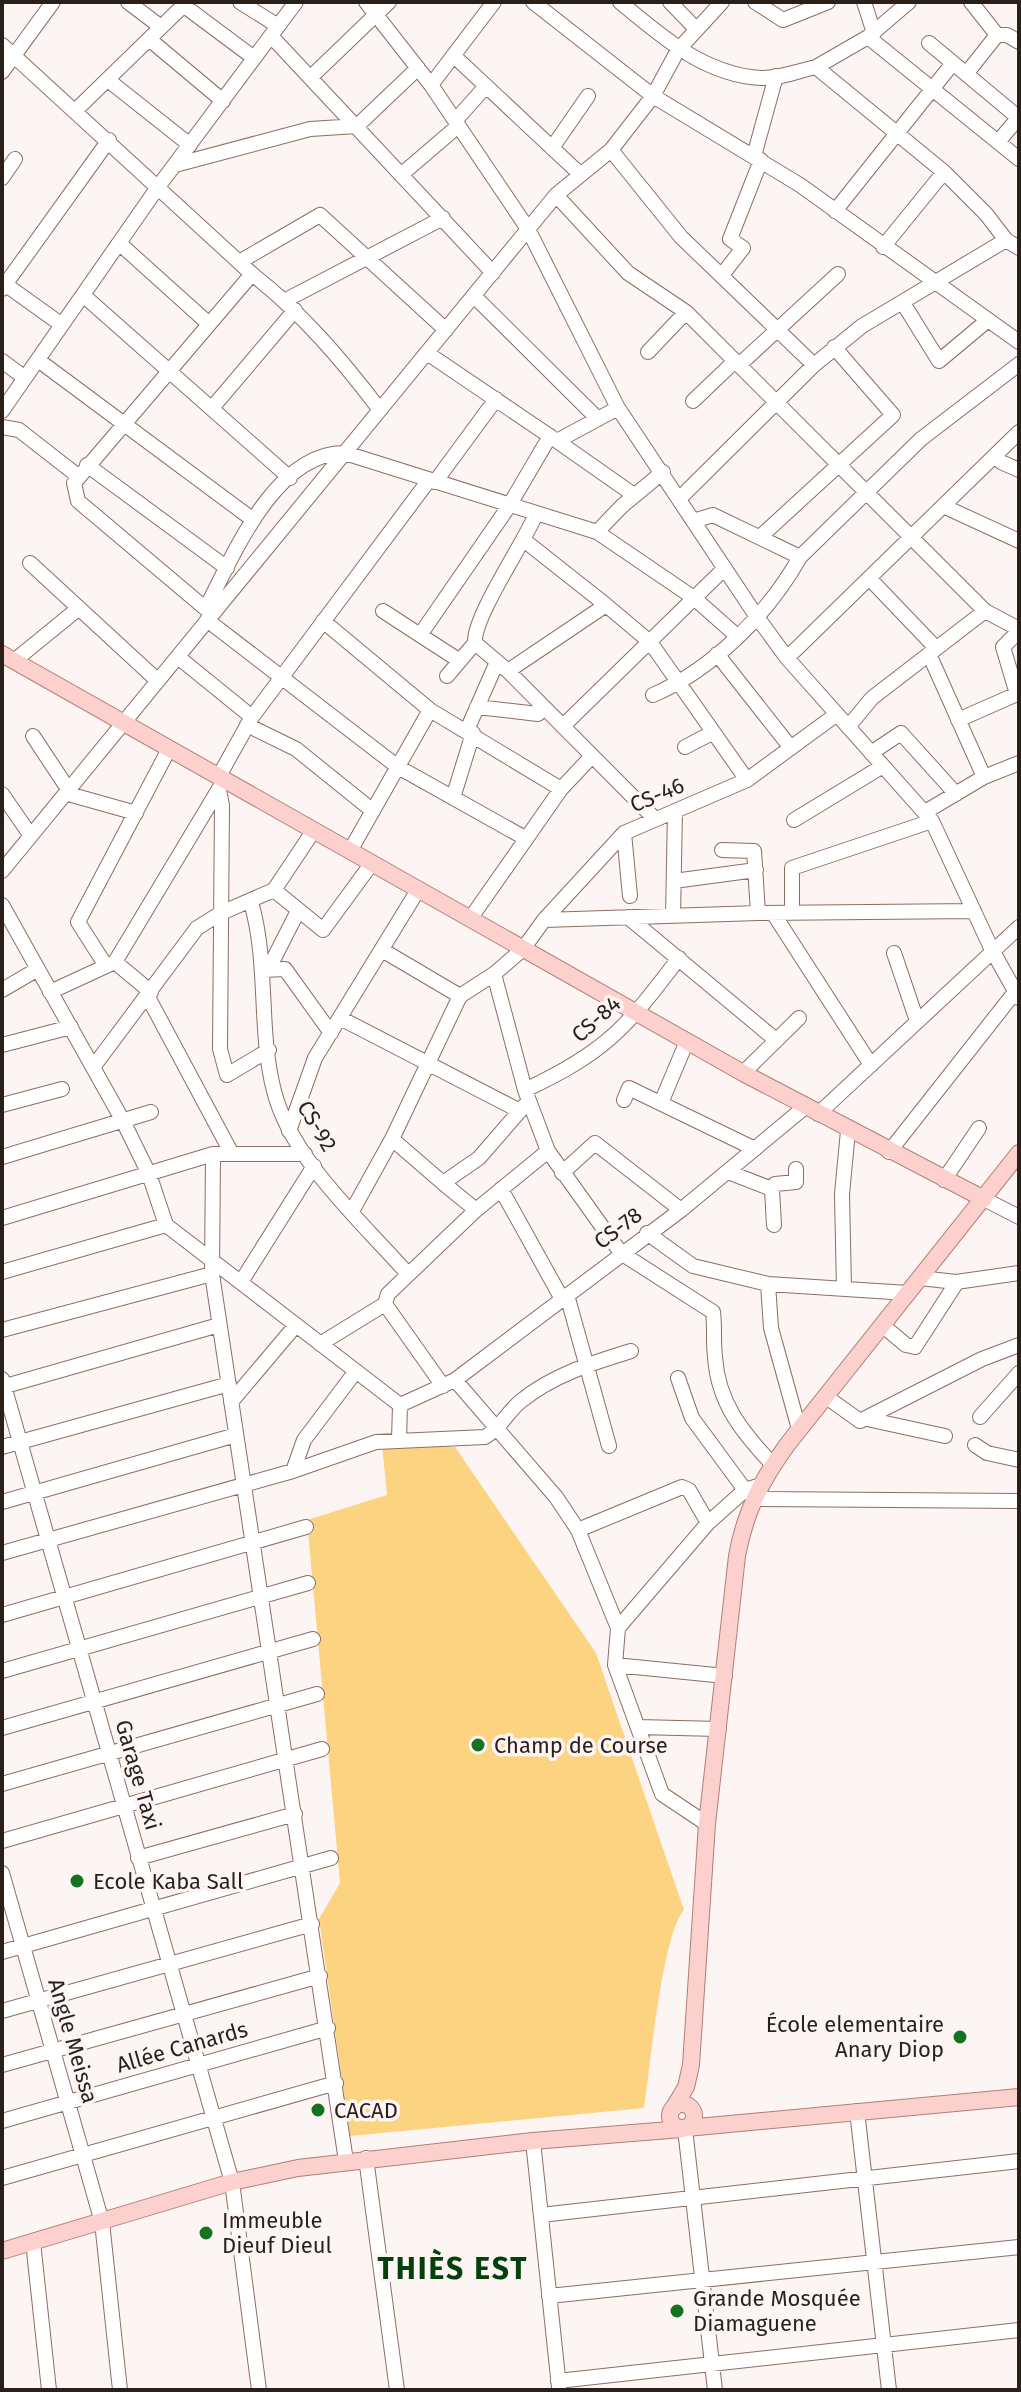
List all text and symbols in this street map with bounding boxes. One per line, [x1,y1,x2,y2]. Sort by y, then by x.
street label: CS-46 [626,772,688,818]
street label: CS-84 [566,990,626,1048]
street label: CS-92 [291,1096,343,1156]
street label: CS-78 [589,1201,647,1255]
street label: Garage Taxi [109,1717,167,1833]
place label: Champ de Course [494,1732,668,1759]
marker: Champ de Course [469,1736,487,1754]
place label: Ecole Kaba Sall [93,1868,243,1895]
marker: Ecole Kaba Sall [68,1872,86,1890]
street label: Angle Meissa [42,1976,104,2106]
place label: École elementaire Anary Diop [766,2011,944,2063]
street label: Allée Canards [113,2015,251,2079]
marker: École elementaire Anary Diop [951,2028,969,2046]
place label: CACAD [334,2097,398,2124]
marker: CACAD [309,2101,327,2119]
place label: Immeuble Dieuf Dieul [222,2207,332,2259]
marker: Immeuble Dieuf Dieul [197,2224,215,2242]
district label: THIÈS EST [378,2248,528,2287]
place label: Grande Mosquée Diamaguene [693,2285,861,2337]
marker: Grande Mosquée Diamaguene [668,2302,686,2320]

